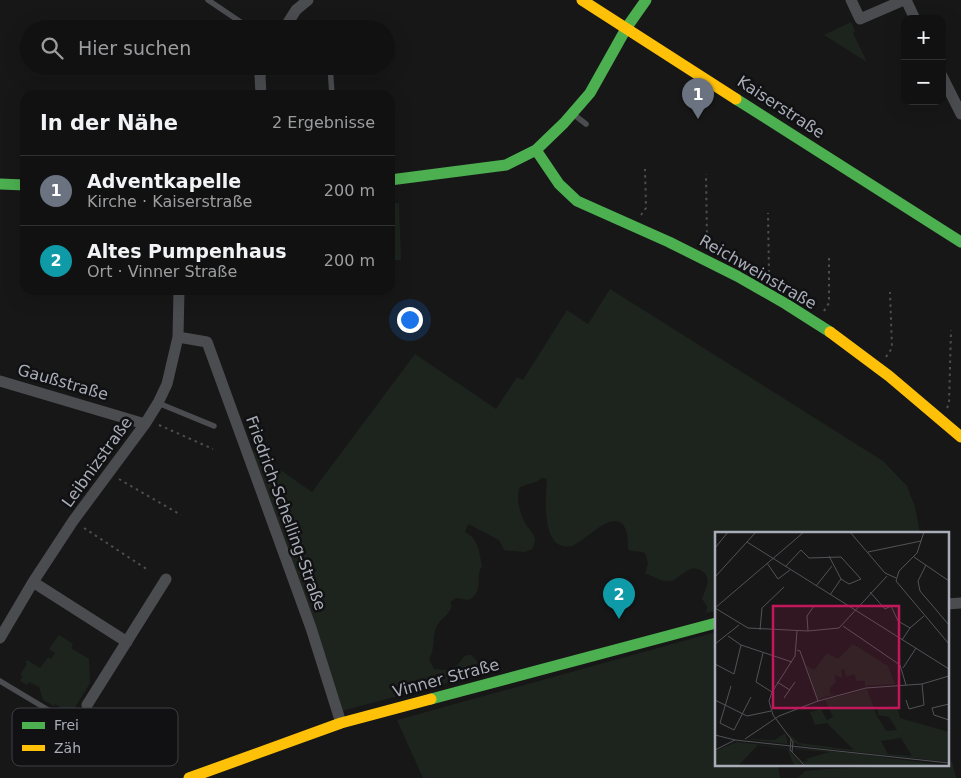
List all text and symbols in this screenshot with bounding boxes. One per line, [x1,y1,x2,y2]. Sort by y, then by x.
map controls [901,15,946,105]
button: + [901,15,946,60]
search box [20,20,395,75]
icon: search [38,34,66,62]
text: Hier suchen [78,37,191,59]
button: − [901,60,946,105]
street label: Kaiserstraße [734,72,828,142]
pin: 1 [682,78,714,119]
text: In der Nähe [40,111,178,135]
text: 2 Ergebnisse [272,113,375,132]
text: Adventkapelle [87,170,241,192]
text: 1 [50,181,62,200]
text: 200 m [324,181,375,200]
text: Kirche · Kaiserstraße [87,192,252,211]
street label: Reichweinstraße [696,231,820,313]
text: Altes Pumpenhaus [87,240,287,262]
text: 2 [50,251,62,270]
text: 200 m [324,251,375,270]
text: Ort · Vinner Straße [87,262,237,281]
your location [397,307,423,333]
street label: Gaußstraße [16,360,110,404]
street label: Leibnizstraße [58,413,136,511]
street label: Friedrich-Schelling-Straße [242,413,330,613]
inset map [715,532,948,766]
pin: 2 [603,578,635,619]
street label: Vinner Straße [391,655,501,701]
legend [12,708,178,766]
text: Frei [54,717,79,733]
text: Zäh [54,740,81,756]

